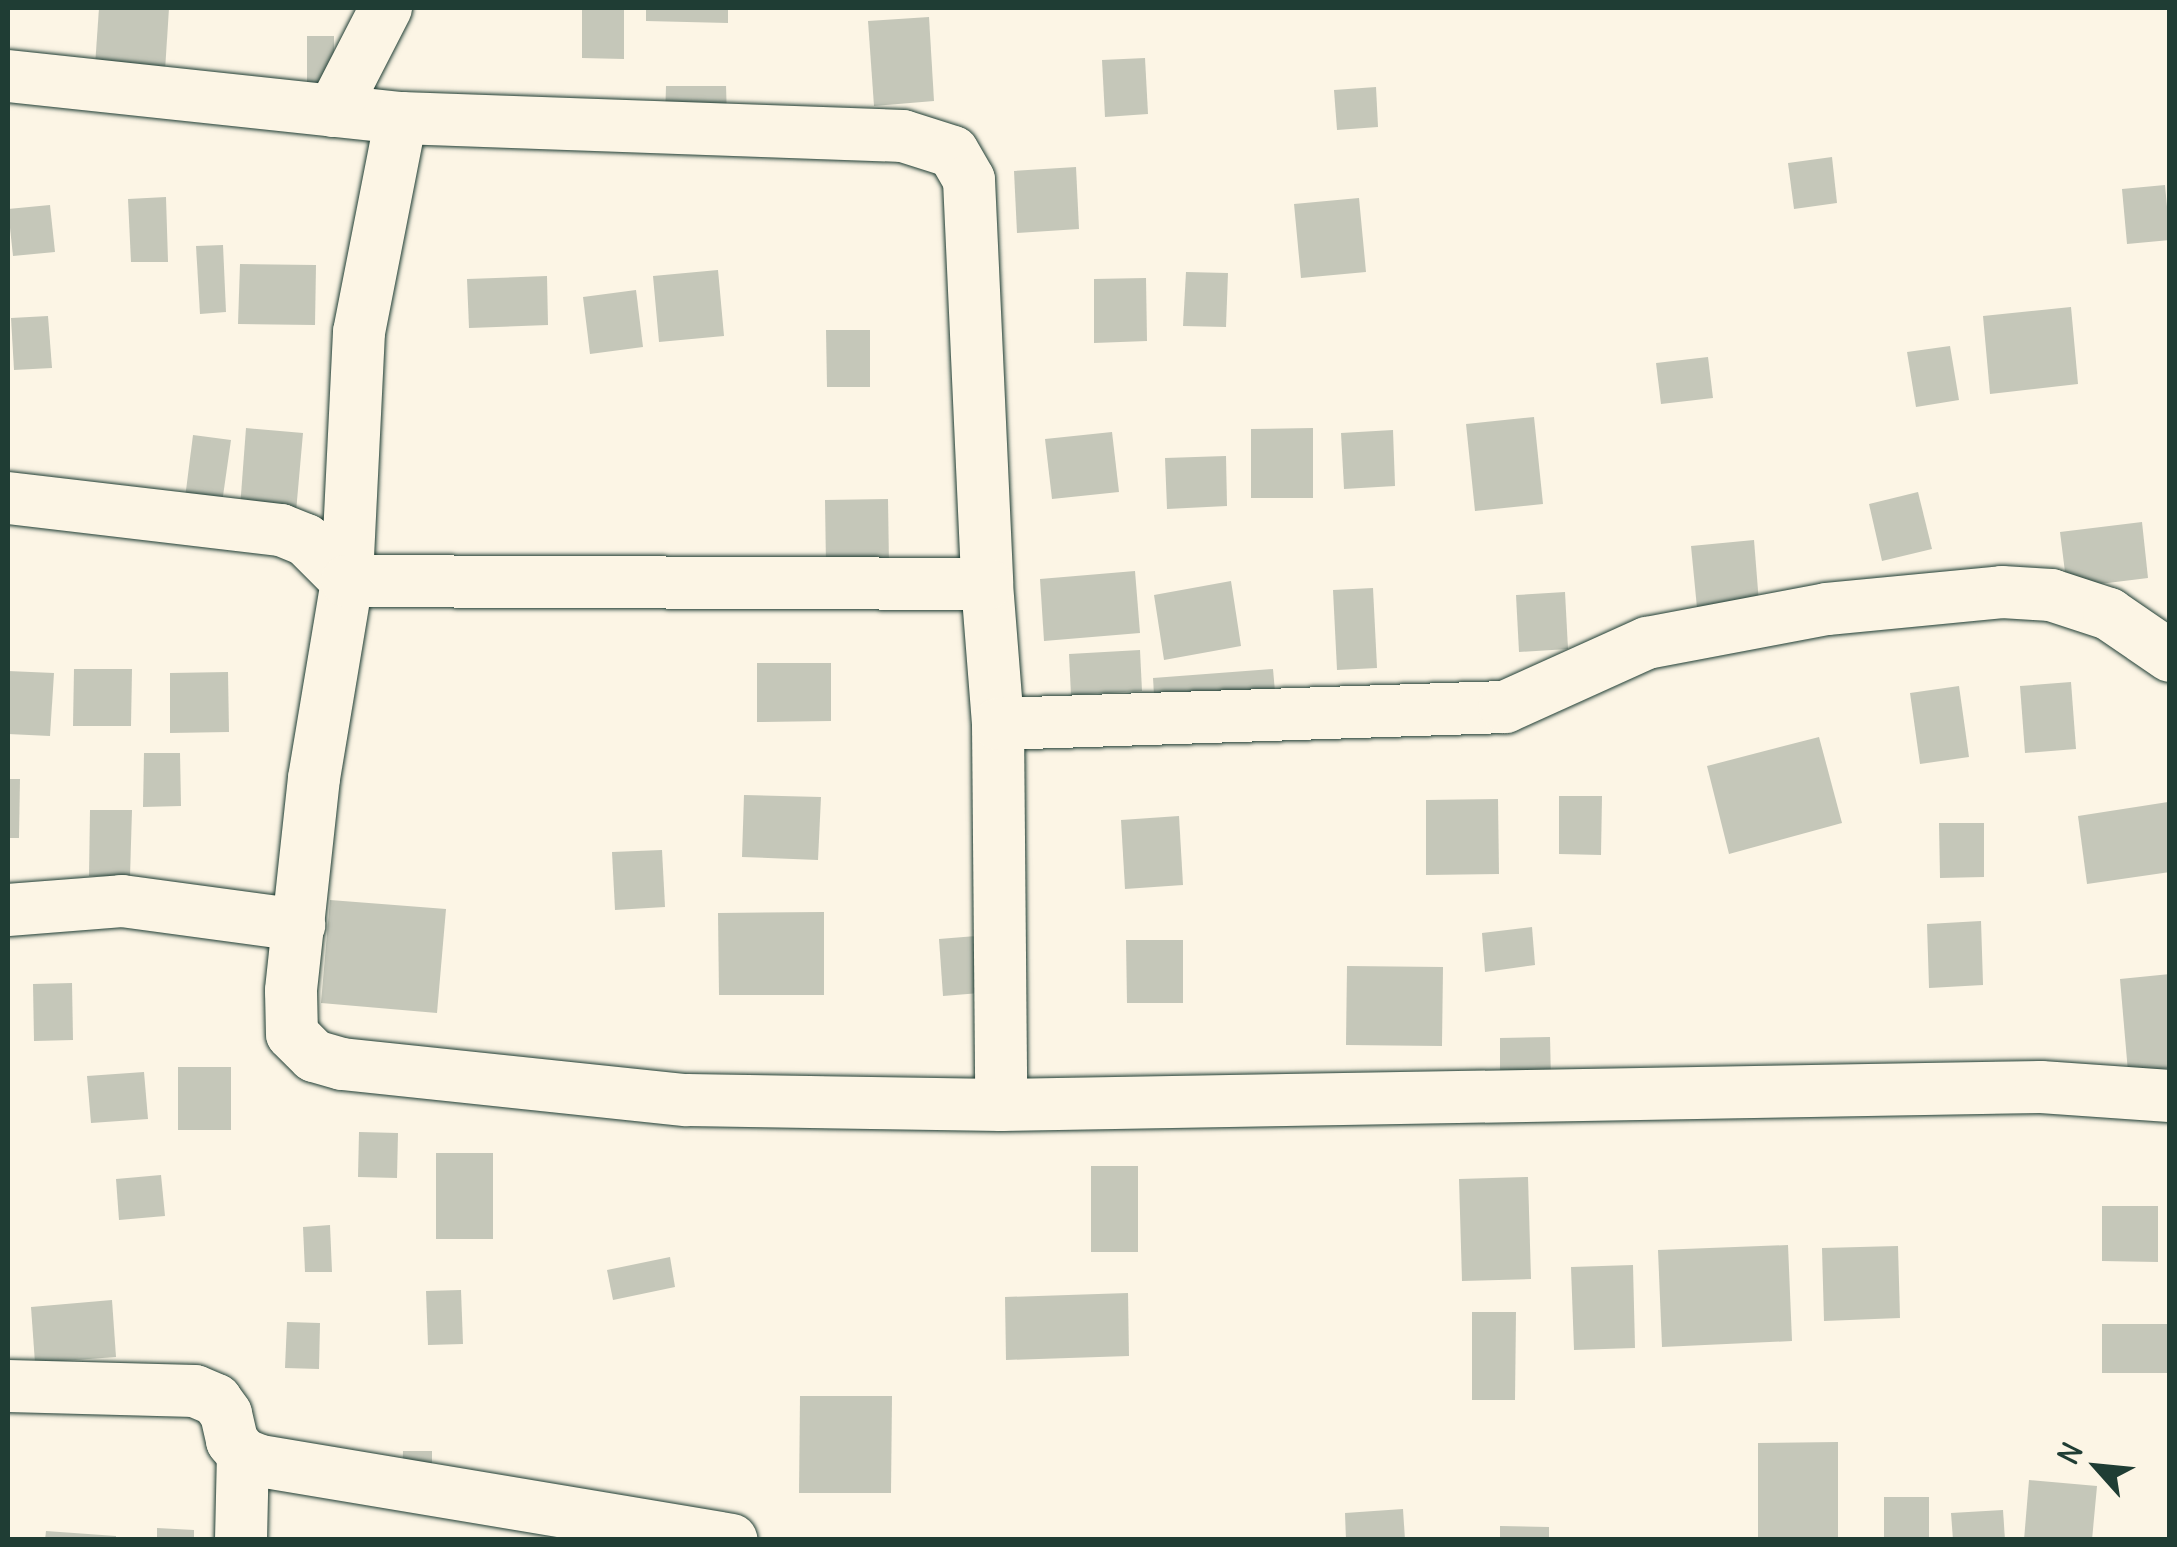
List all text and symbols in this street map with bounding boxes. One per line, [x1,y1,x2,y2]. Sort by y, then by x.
north arrow [2047,1417,2147,1517]
text: N [2050,1437,2091,1470]

